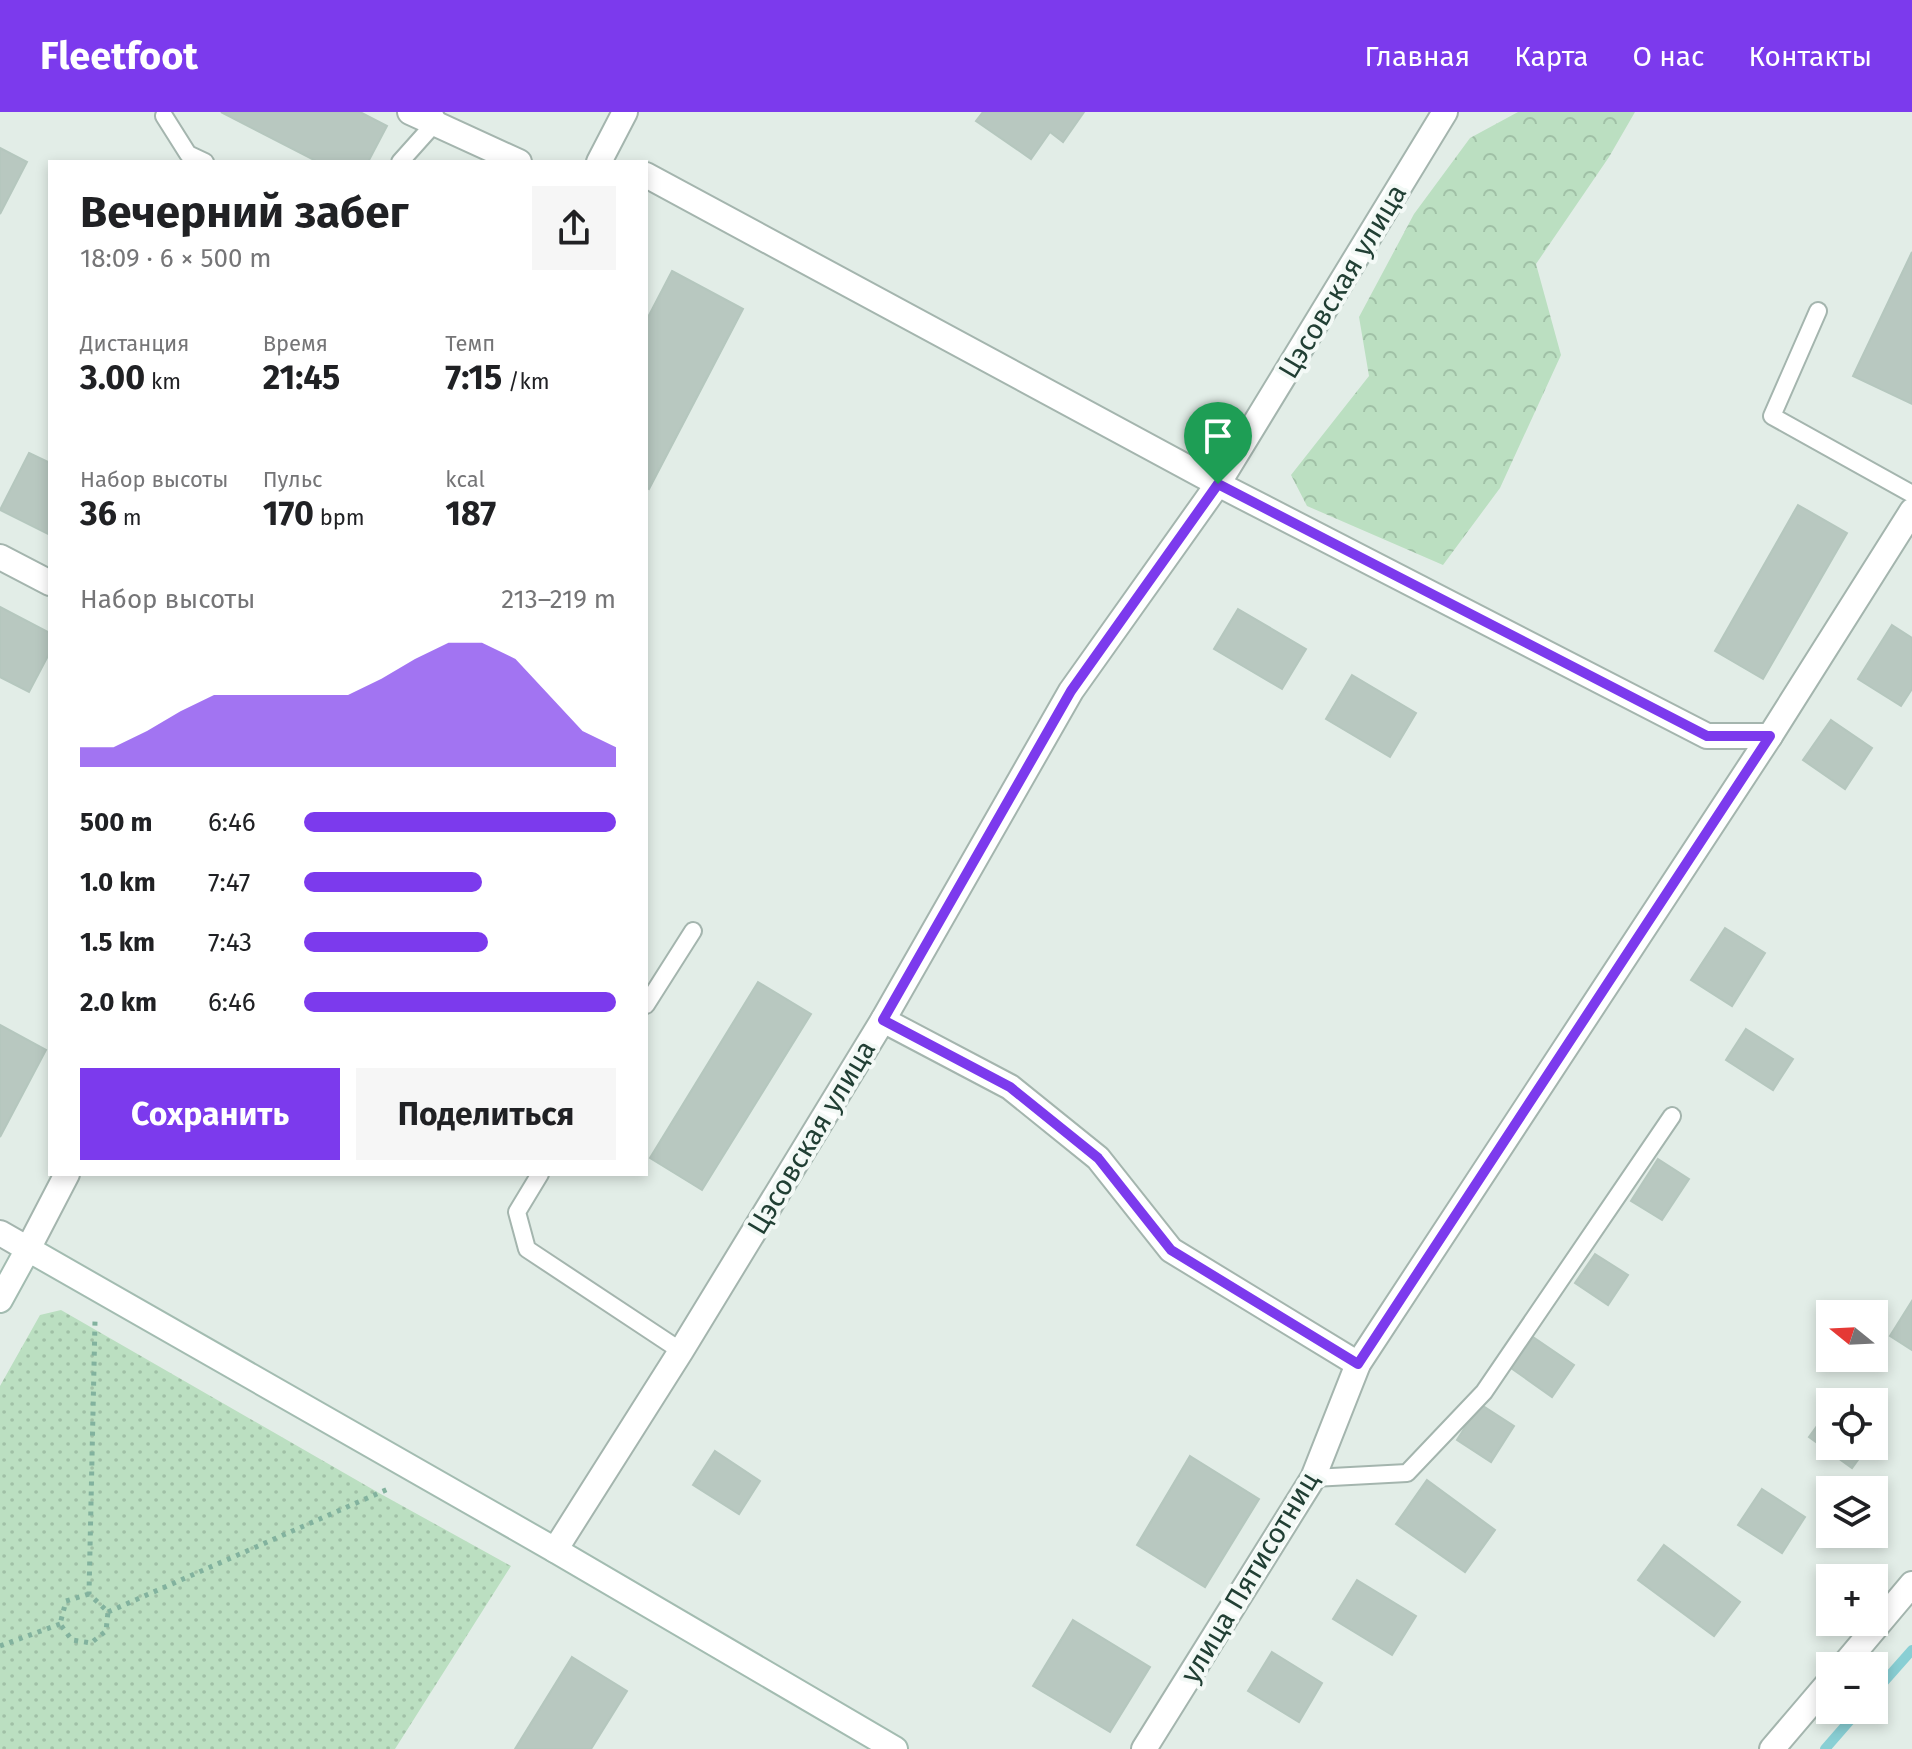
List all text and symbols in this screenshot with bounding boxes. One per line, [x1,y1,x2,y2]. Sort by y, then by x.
text: Fleetfoot [40,33,198,79]
text: Главная [1364,40,1470,73]
text: Карта [1514,40,1588,73]
text: О нас [1632,40,1704,73]
text: Контакты [1748,40,1872,73]
street label: Цэсовская улица [1271,178,1413,384]
text: Вечерний забег [80,186,409,239]
button: share [532,186,616,270]
text: 18:09 · 6 × 500 m [80,243,272,274]
text: Дистанция [80,330,189,357]
text: Время [263,330,328,357]
text: Темп [445,330,495,357]
text: 3.00 [80,357,145,398]
text: 21:45 [263,357,340,398]
text: 7:15 [445,357,502,398]
text: km [145,368,181,395]
text: /km [502,368,550,395]
pin [1184,402,1252,484]
icon: arrive [1196,414,1240,458]
text: Набор высоты [80,466,228,493]
text: Пульс [263,466,323,493]
text: kcal [445,466,485,493]
text: 36 [80,493,117,534]
text: 170 [263,493,314,534]
text: 187 [445,493,496,534]
text: m [117,504,142,531]
text: bpm [314,504,365,531]
text: Набор высоты [80,584,255,615]
text: 213–219 m [501,584,616,615]
text: 500 m [80,807,153,838]
text: 6:46 [208,807,256,838]
text: 1.0 km [80,867,156,898]
text: 7:47 [208,867,250,898]
text: 1.5 km [80,927,155,958]
text: 7:43 [208,927,252,958]
text: 2.0 km [80,987,157,1018]
text: 6:46 [208,987,256,1018]
street label: Цэсовская улица [740,1034,882,1240]
button: Сохранить [80,1068,340,1160]
button: Поделиться [356,1068,616,1160]
north arrow [1816,1300,1888,1372]
map controls [1816,1300,1888,1724]
button: locate [1816,1388,1888,1460]
street label: улица Пятисотниц [1173,1466,1325,1689]
button: layers [1816,1476,1888,1548]
button: + [1816,1564,1888,1636]
button: − [1816,1652,1888,1724]

